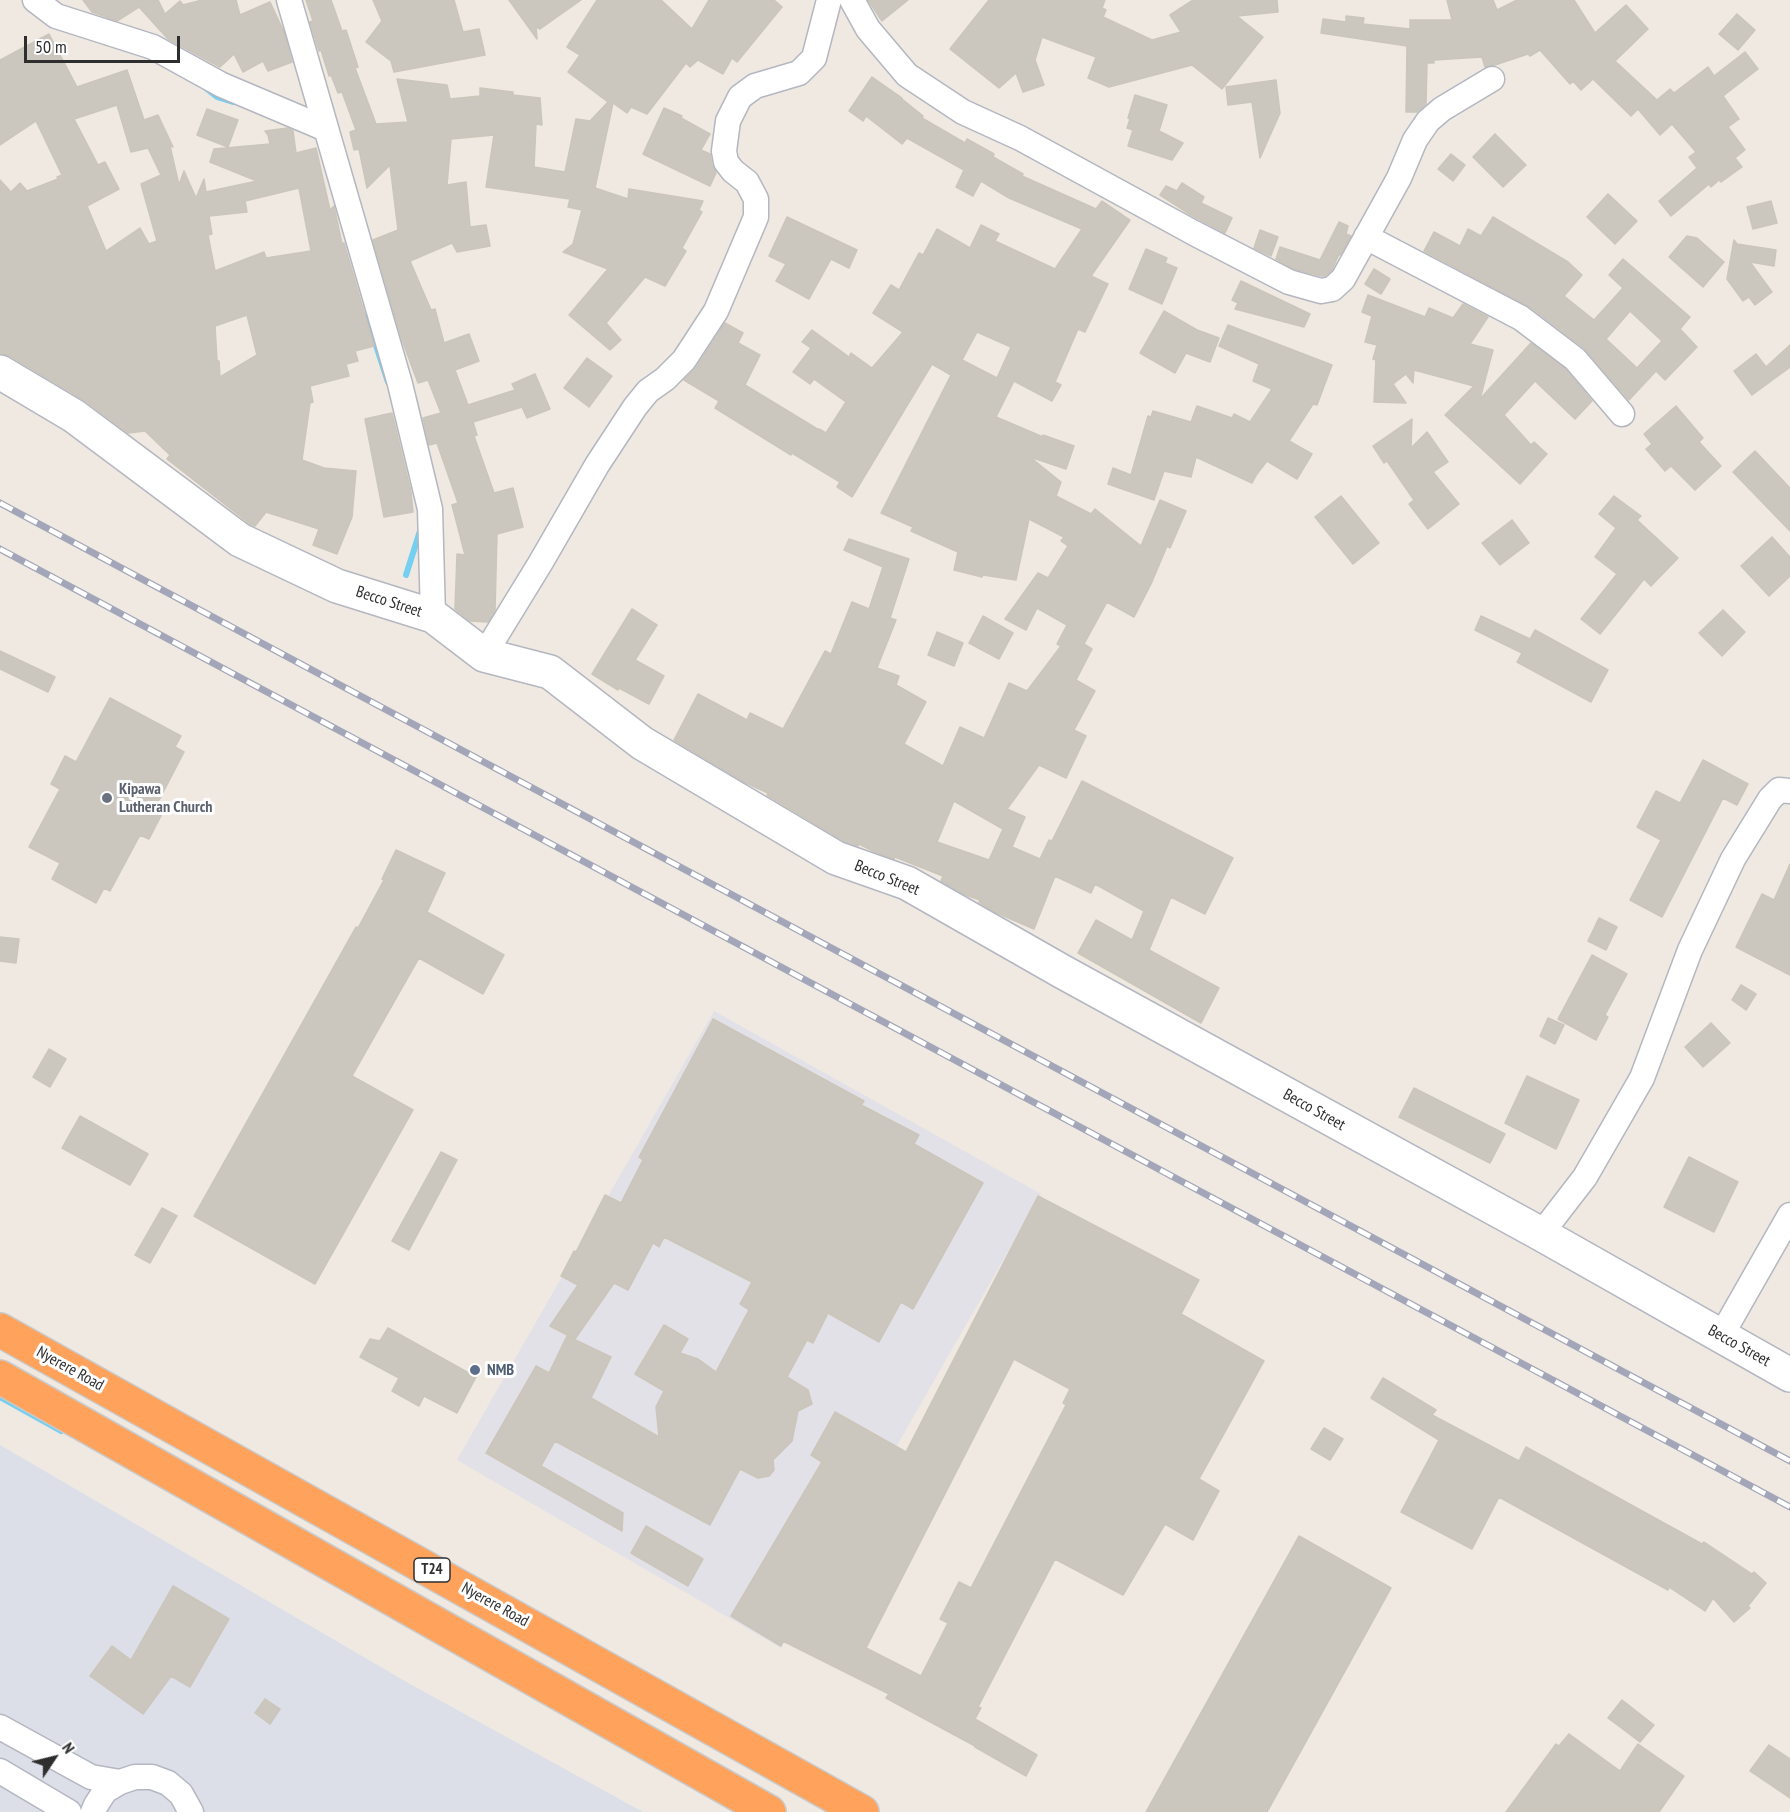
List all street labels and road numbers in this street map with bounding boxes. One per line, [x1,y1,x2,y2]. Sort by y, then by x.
street label: Becco Street [354,582,424,622]
street label: Becco Street [852,856,922,900]
street label: Becco Street [1279,1085,1349,1135]
street label: Becco Street [1704,1321,1774,1371]
street label: Nyerere Road [33,1343,107,1395]
road number: T24 [414,1558,450,1582]
street label: Nyerere Road [458,1579,532,1631]

